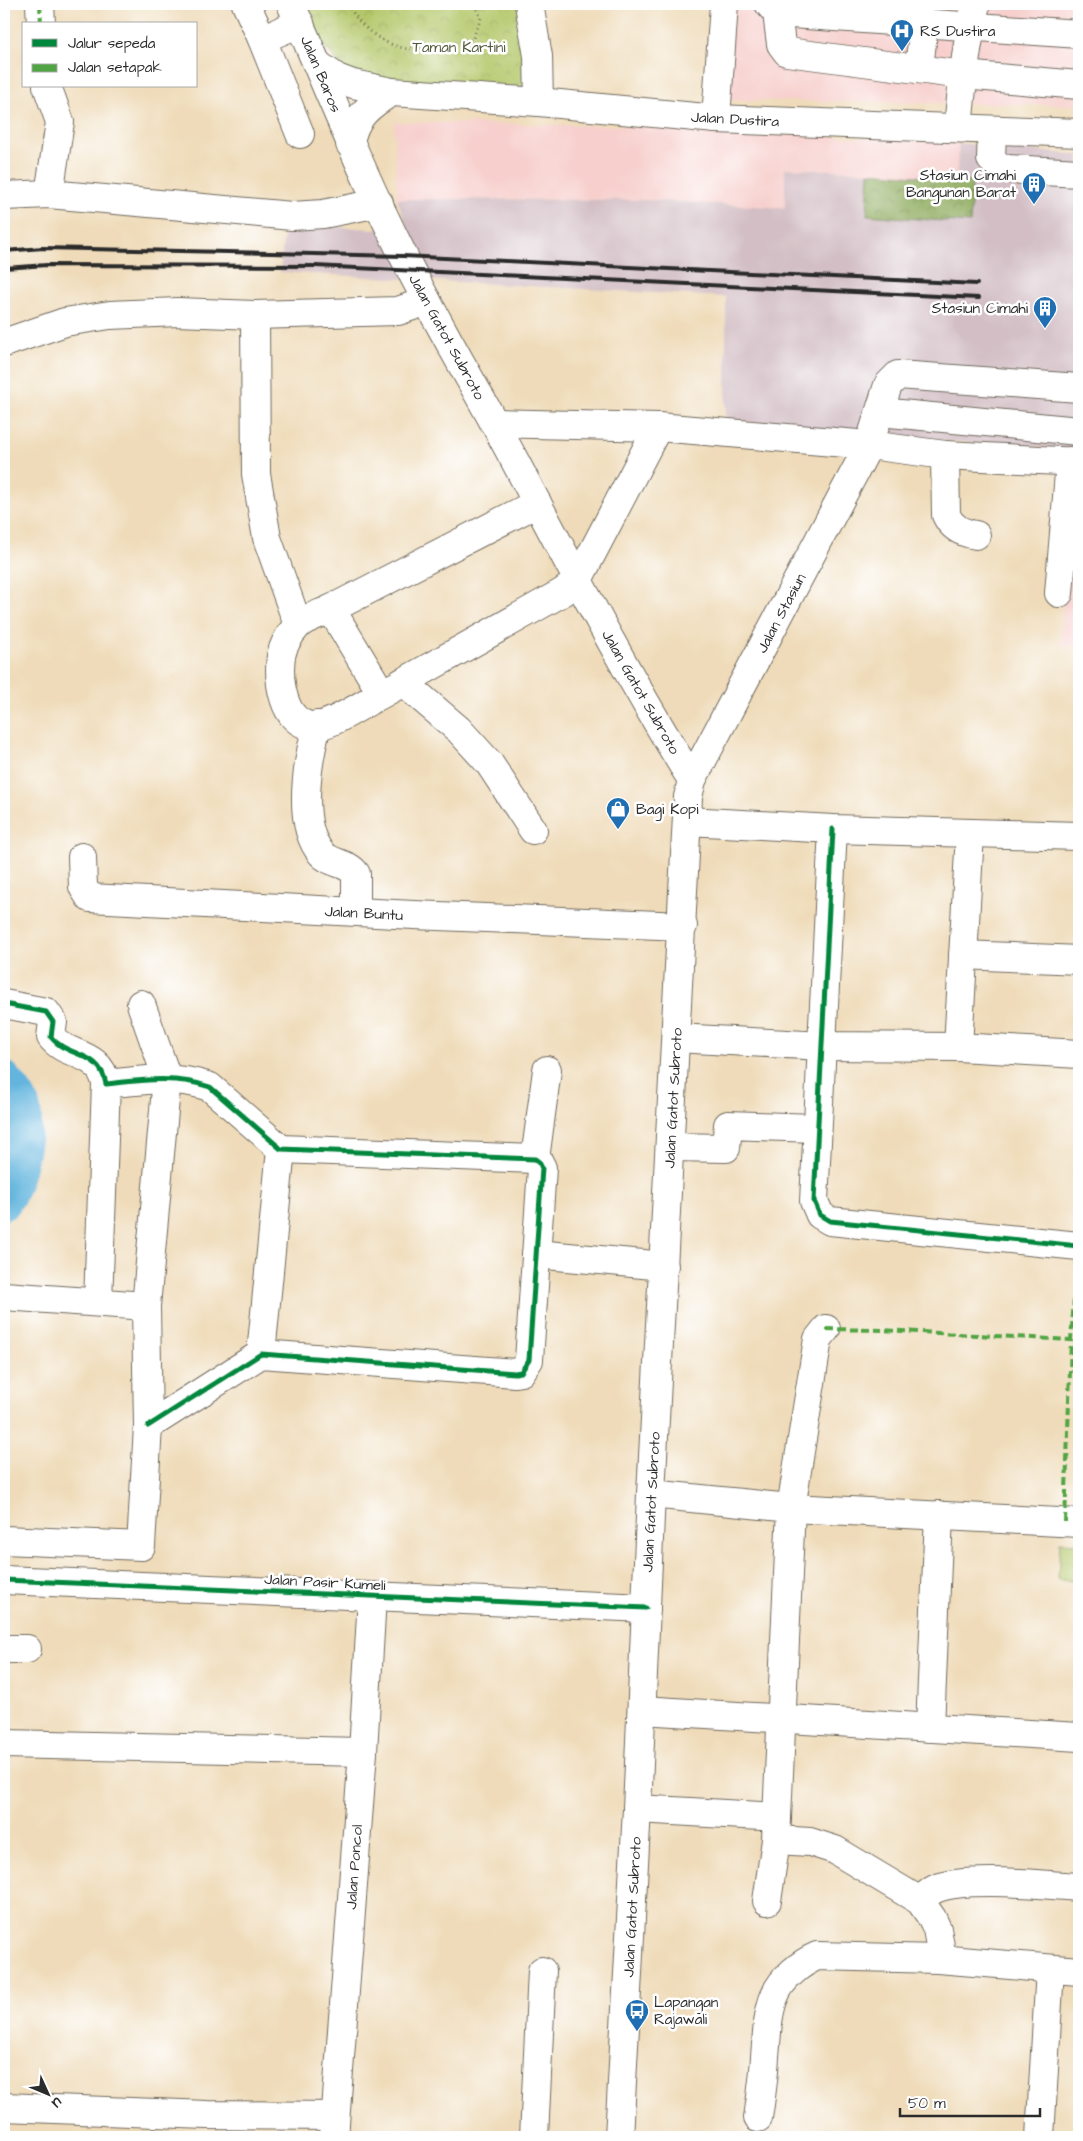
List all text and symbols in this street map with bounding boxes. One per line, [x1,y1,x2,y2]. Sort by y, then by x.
hospital icon: RS Dustira [889,18,915,52]
place label: RS Dustira [920,21,996,42]
legend [22,22,198,88]
text: Jalur sepeda [68,33,156,54]
street label: Jalan Baros [295,33,346,116]
park label: Taman Kartini [413,37,506,58]
text: Jalan setapak [68,57,162,78]
street label: Jalan Dustira [690,107,780,132]
place label: Stasiun Cimahi Bangunan Barat [906,165,1017,204]
building icon: Stasiun Cimahi Bangunan Barat [1021,171,1047,205]
street label: Jalan Gatot Subroto [403,271,490,404]
building icon: Stasiun Cimahi [1032,295,1058,329]
place label: Stasiun Cimahi [932,298,1029,319]
street label: Jalan Stasiun [752,569,811,657]
street label: Jalan Gatot Subroto [596,626,685,759]
shop icon: Bagi Kopi [605,796,631,830]
place label: Bagi Kopi [636,799,699,821]
street label: Jalan Buntu [324,901,404,926]
street label: Jalan Gatot Subroto [659,1027,688,1169]
street label: Jalan Gatot Subroto [637,1431,666,1573]
street label: Jalan Pasir Kumeli [264,1569,387,1596]
street label: Jalan Poncol [341,1824,368,1910]
street label: Jalan Gatot Subroto [618,1836,647,1978]
place label: Lapangan Rajawali [654,1992,719,2030]
bus stop icon: Lapangan Rajawali [624,1998,650,2032]
north arrow [22,2068,72,2118]
scale bar [900,2086,1040,2118]
text: U [47,2093,67,2112]
text: 50 m [908,2093,946,2114]

